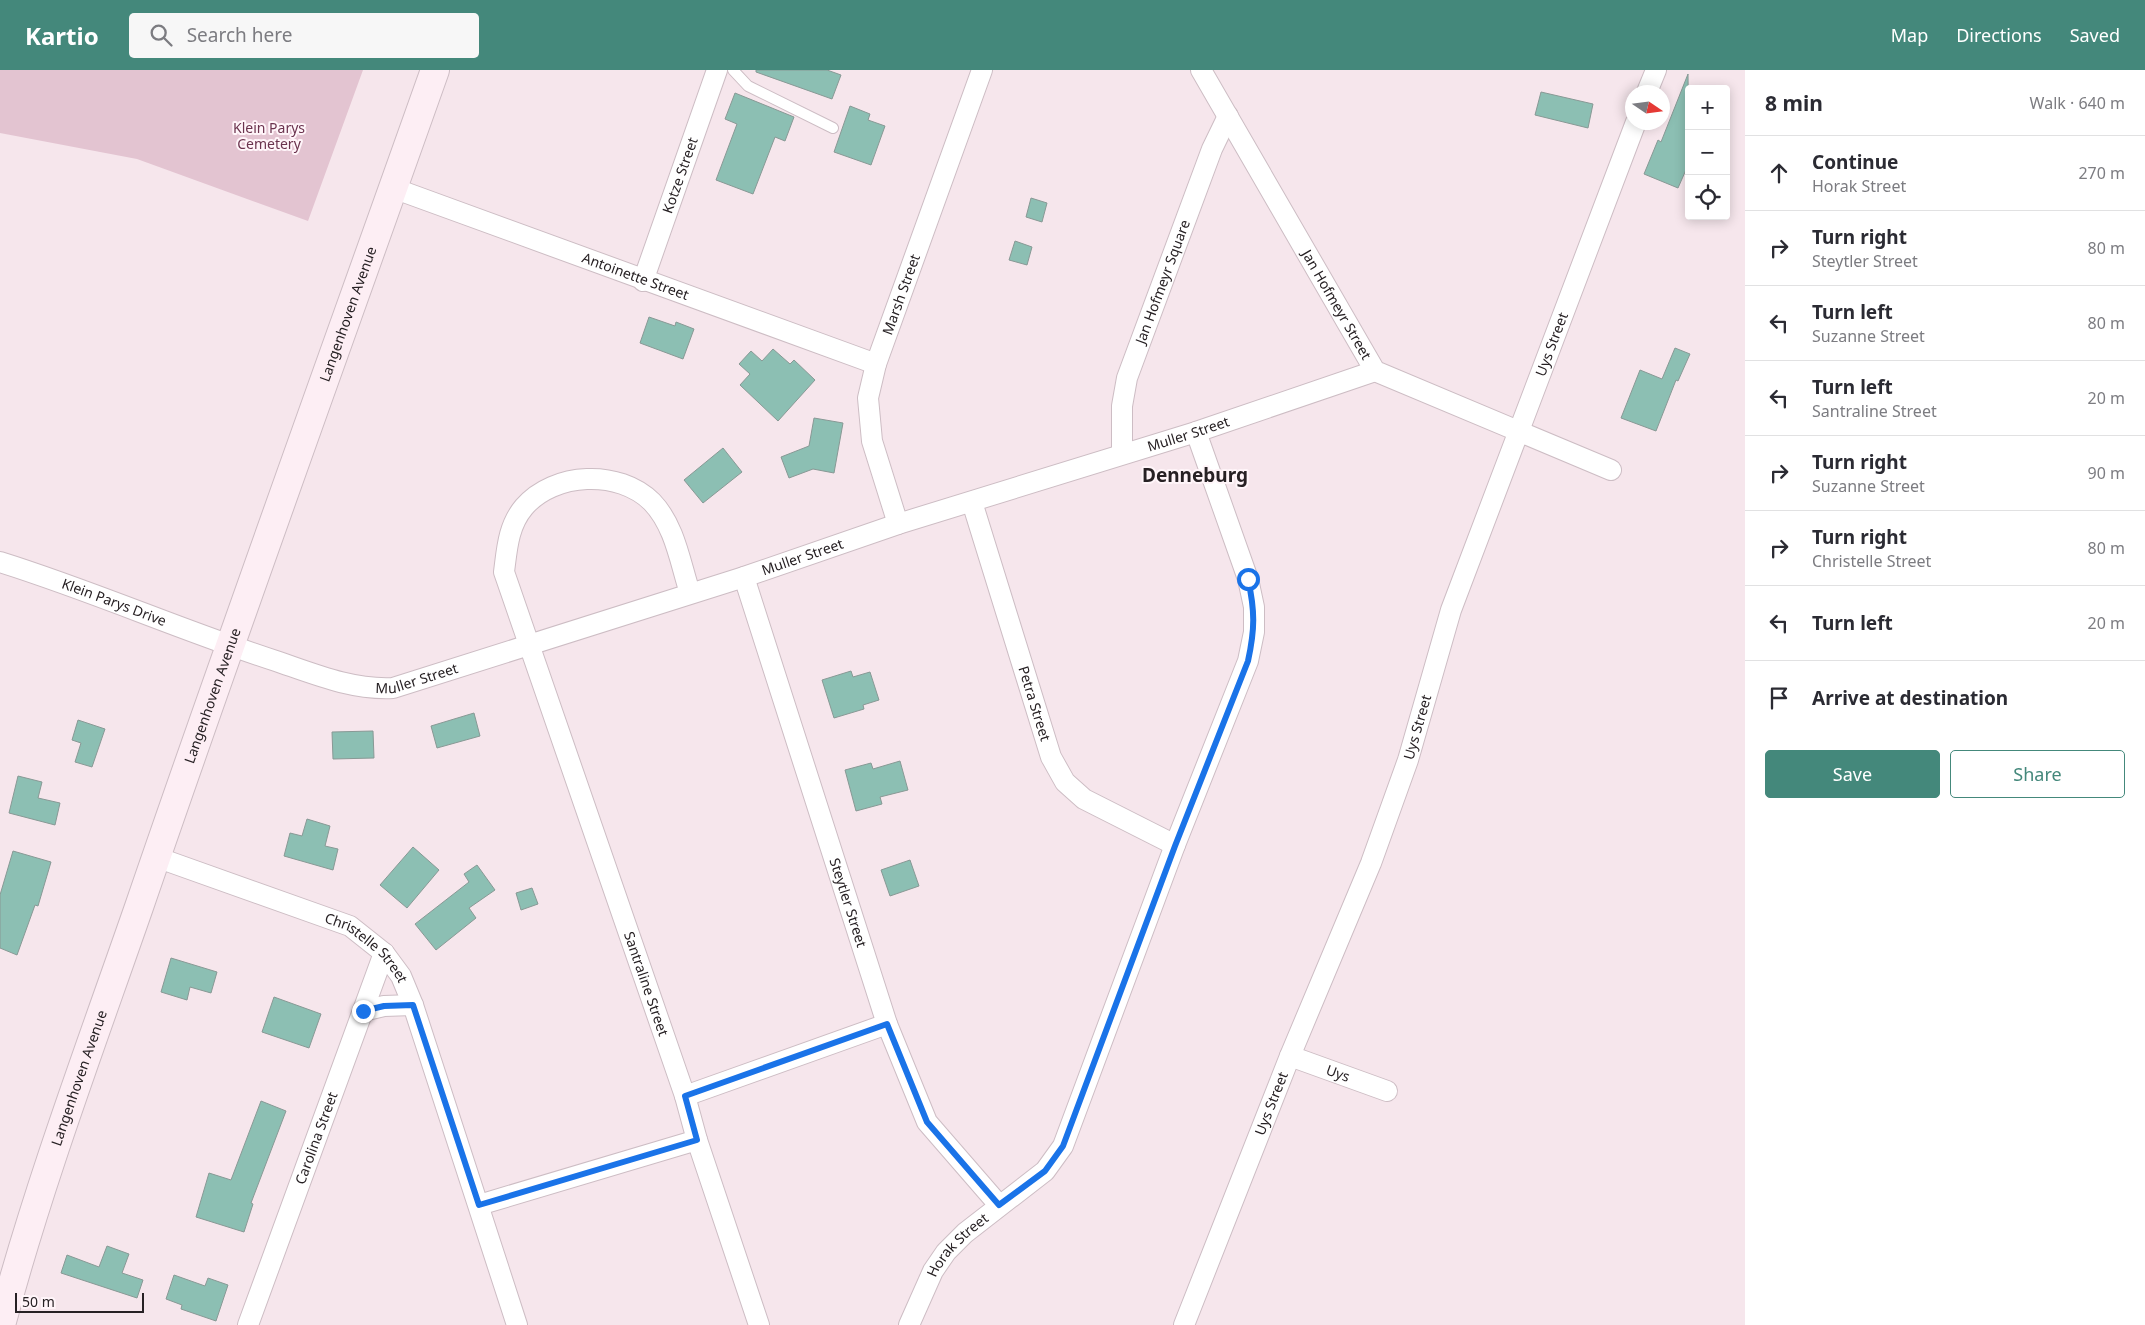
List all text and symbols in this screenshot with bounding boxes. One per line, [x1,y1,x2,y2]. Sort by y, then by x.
search box [129,13,479,58]
text: Kartio [25,19,99,52]
icon: search [147,21,175,49]
text: Search here [187,22,292,48]
text: Map [1891,23,1928,47]
text: Directions [1956,23,2042,47]
text: Saved [2070,23,2120,47]
north arrow [1625,85,1670,130]
map controls [1685,85,1730,220]
button: + [1685,85,1730,130]
text: 8 min [1765,89,1823,117]
text: Walk · 640 m [2030,92,2125,114]
park label: Klein Parys Cemetery [233,118,305,153]
button: − [1685,130,1730,175]
street label: Kotze Street [657,134,702,216]
text: Continue [1812,149,1898,175]
icon: ahead [1765,159,1793,187]
text: 270 m [2078,162,2125,184]
button: locate [1685,175,1730,220]
text: Horak Street [1812,175,1906,197]
street label: Jan Hofmeyr Square [1130,217,1194,348]
text: Turn right [1812,224,1907,250]
icon: right [1765,234,1793,262]
text: 80 m [2088,237,2125,259]
street label: Langenhoven Avenue [315,244,380,384]
street label: Jan Hofmeyr Street [1297,244,1376,363]
street label: Antoinette Street [580,248,692,304]
text: Steytler Street [1812,250,1918,272]
street label: Marsh Street [877,251,924,337]
text: Turn left [1812,299,1893,325]
icon: left [1765,309,1793,337]
street label: Uys Street [1530,310,1572,379]
text: 80 m [2088,312,2125,334]
text: Suzanne Street [1812,325,1925,347]
text: Turn left [1812,374,1893,400]
icon: left [1765,384,1793,412]
text: 20 m [2088,387,2125,409]
text: Santraline Street [1812,400,1937,422]
street label: Muller Street [1145,411,1232,456]
text: Turn right [1812,449,1907,475]
icon: right [1765,459,1793,487]
district label: Denneburg [1142,462,1248,488]
text: 90 m [2088,462,2125,484]
text: Suzanne Street [1812,475,1925,497]
text: Turn right [1812,524,1907,550]
street label: Muller Street [759,534,846,579]
icon: right [1765,534,1793,562]
text: 80 m [2088,537,2125,559]
text: Christelle Street [1812,550,1931,572]
route start [1237,568,1260,591]
street label: Klein Parys Drive [59,574,169,630]
icon: left [1765,609,1793,637]
text: Turn left [1812,610,1893,636]
text: 20 m [2088,612,2125,634]
street label: Langenhoven Avenue [179,625,245,766]
street label: Muller Street [375,658,460,697]
street label: Petra Street [1014,664,1055,743]
icon: arrive [1765,684,1793,712]
text: Arrive at destination [1812,685,2008,711]
street label: Uys Street [1399,692,1435,762]
button: Save [1765,750,1940,798]
button: Share [1950,750,2125,798]
street label: Steytler Street [826,856,872,950]
street label: Christelle Street [322,908,413,985]
street label: Santraline Street [620,929,673,1038]
route end [352,1000,375,1023]
street label: Langenhoven Avenue [46,1007,111,1148]
street label: Uys [1324,1060,1353,1086]
street label: Uys Street [1250,1069,1292,1138]
street label: Carolina Street [290,1089,341,1187]
street label: Horak Street [922,1208,992,1280]
scale bar [15,1290,144,1313]
text: 50 m [22,1292,55,1311]

